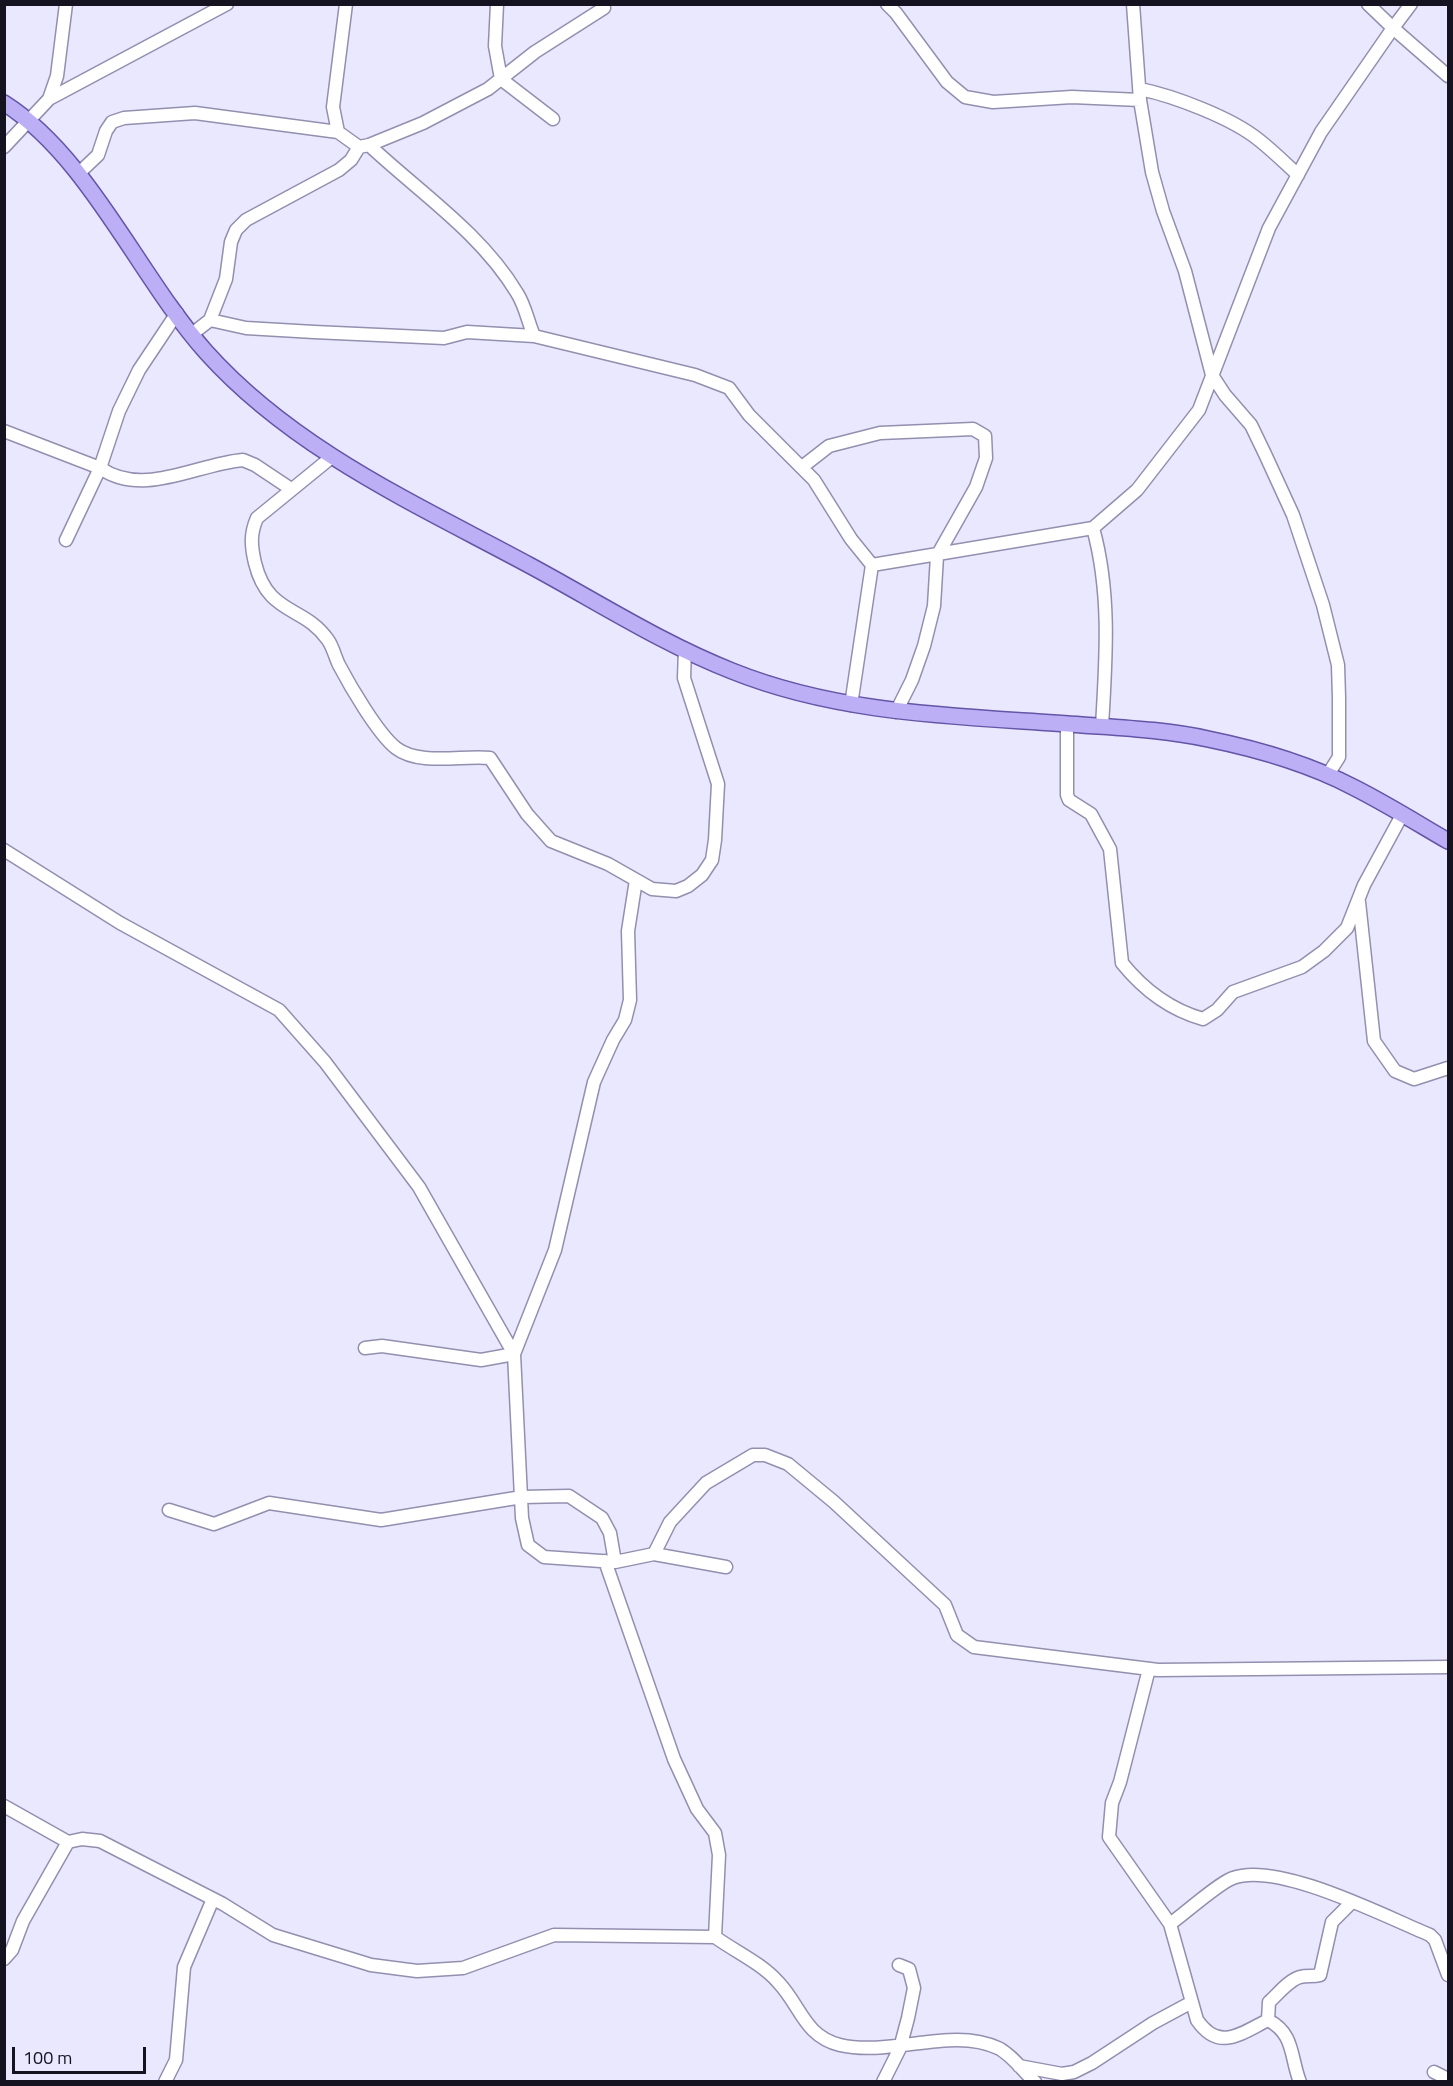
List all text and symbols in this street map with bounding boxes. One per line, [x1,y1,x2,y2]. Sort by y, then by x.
scale bar [15,2035,148,2073]
text: 100 m [23,2044,72,2071]

